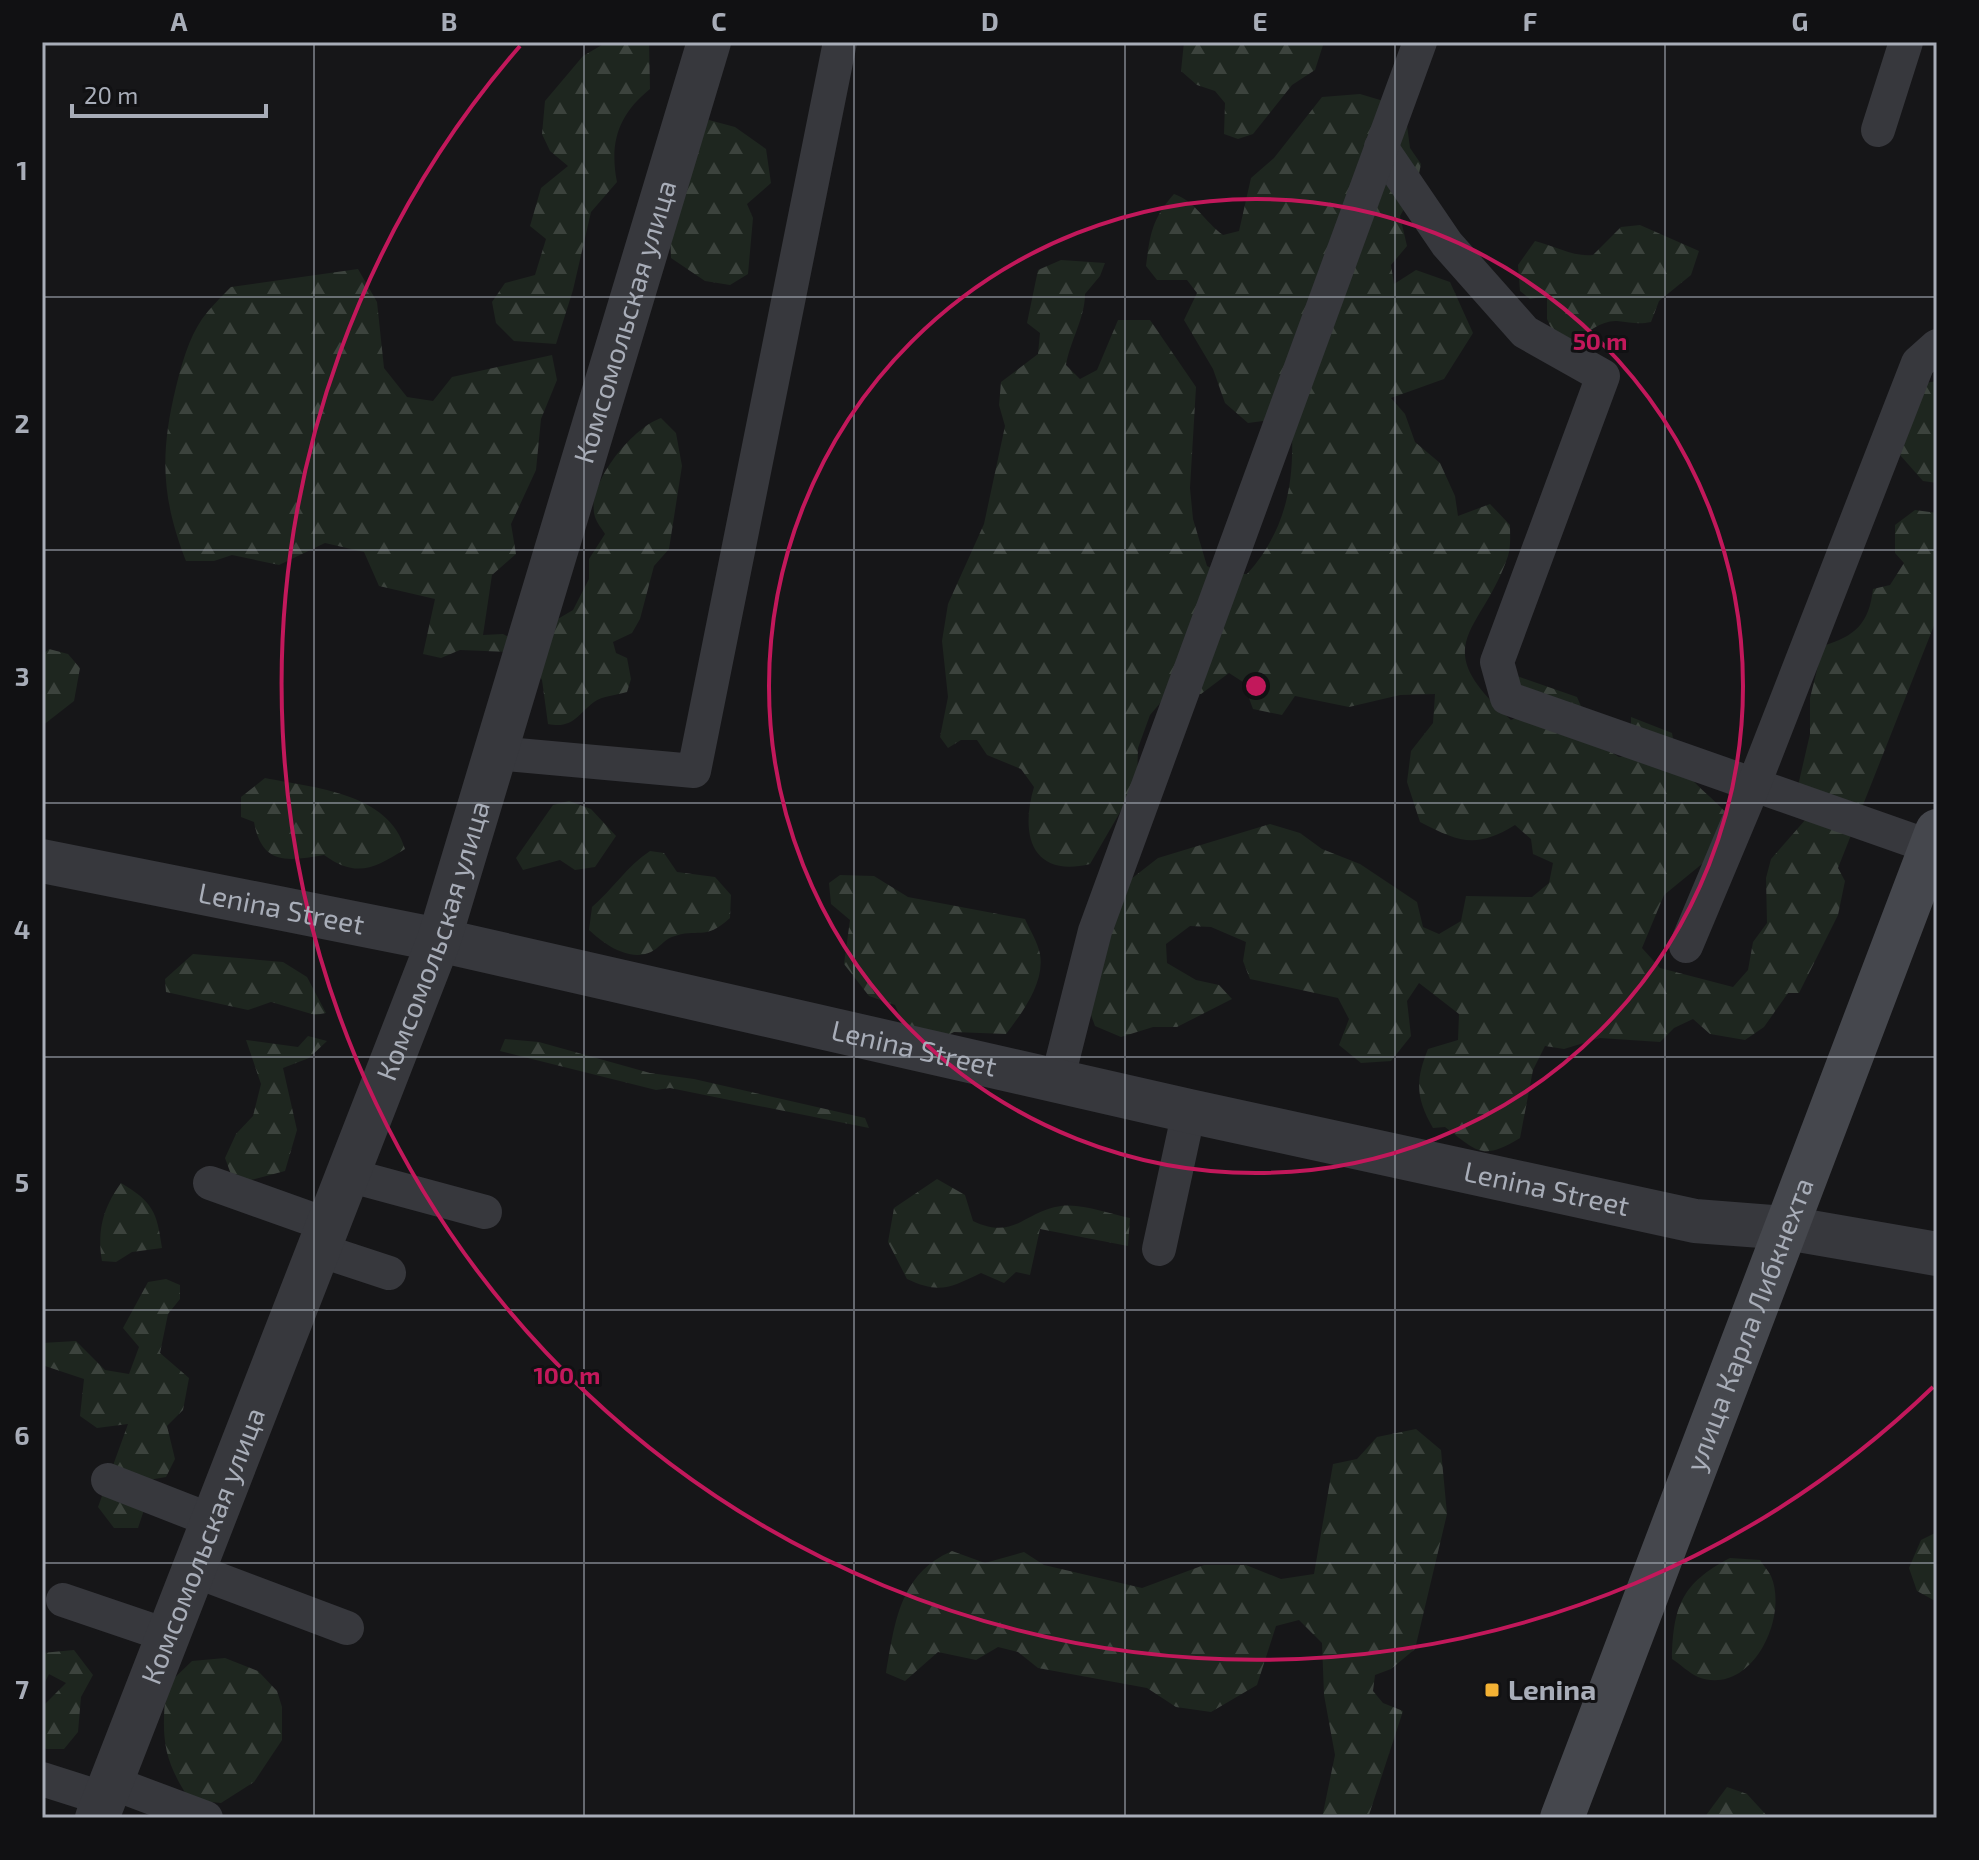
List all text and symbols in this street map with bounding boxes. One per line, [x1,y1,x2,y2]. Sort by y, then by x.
text: A [171,5,188,36]
text: B [441,5,457,36]
text: C [711,5,727,36]
text: D [981,5,999,36]
text: E [1252,5,1268,36]
text: F [1523,5,1537,36]
text: G [1792,5,1808,36]
scale bar [72,68,266,118]
text: 20 m [84,80,138,109]
text: 1 [16,154,28,185]
street label: Комсомольская улица [565,176,683,467]
text: 50 m [1573,326,1627,355]
text: 2 [14,407,30,438]
text: 3 [15,660,29,691]
centre of rings [1242,672,1270,700]
street label: Комсомольская улица [368,796,496,1085]
street label: Lenina Street [196,875,367,941]
text: 4 [14,913,30,944]
street label: Lenina Street [828,1012,1000,1083]
street label: Lenina Street [1461,1153,1633,1222]
text: 5 [15,1166,29,1197]
street label: улица Карла Либкнехта [1677,1172,1820,1476]
text: 100 m [534,1360,600,1389]
street label: Комсомольская улица [133,1402,271,1689]
text: 6 [14,1419,30,1450]
place label: Lenina [1508,1672,1596,1706]
text: 7 [15,1673,29,1704]
marker: Lenina [1483,1681,1501,1699]

